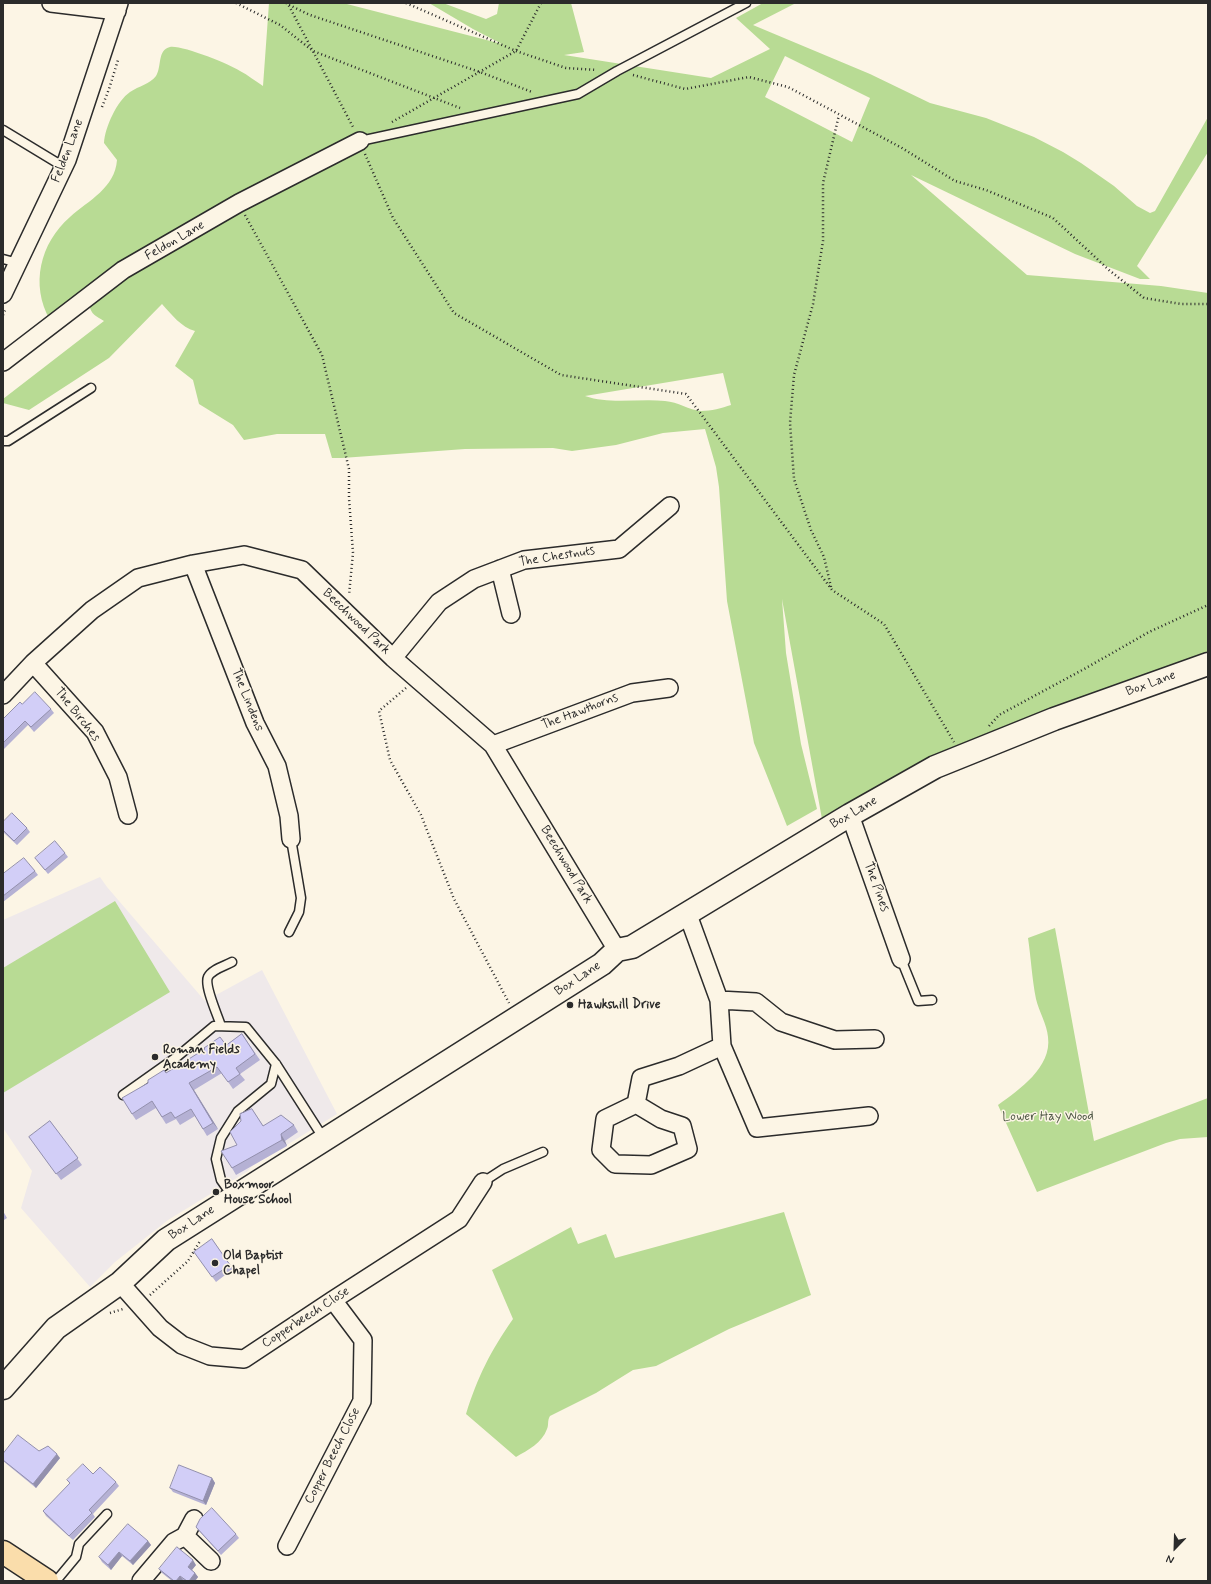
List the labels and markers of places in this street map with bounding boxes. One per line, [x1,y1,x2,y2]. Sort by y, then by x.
place label: Hawkshill Drive [578,997,661,1013]
marker: Hawkshill Drive [565,1000,575,1010]
place label: Roman Fields Academy [163,1042,240,1073]
marker: Roman Fields Academy [150,1052,160,1062]
place label: Boxmoor House School [224,1177,292,1208]
marker: Boxmoor House School [211,1187,221,1197]
place label: Old Baptist Chapel [223,1248,283,1279]
marker: Old Baptist Chapel [210,1258,220,1268]

